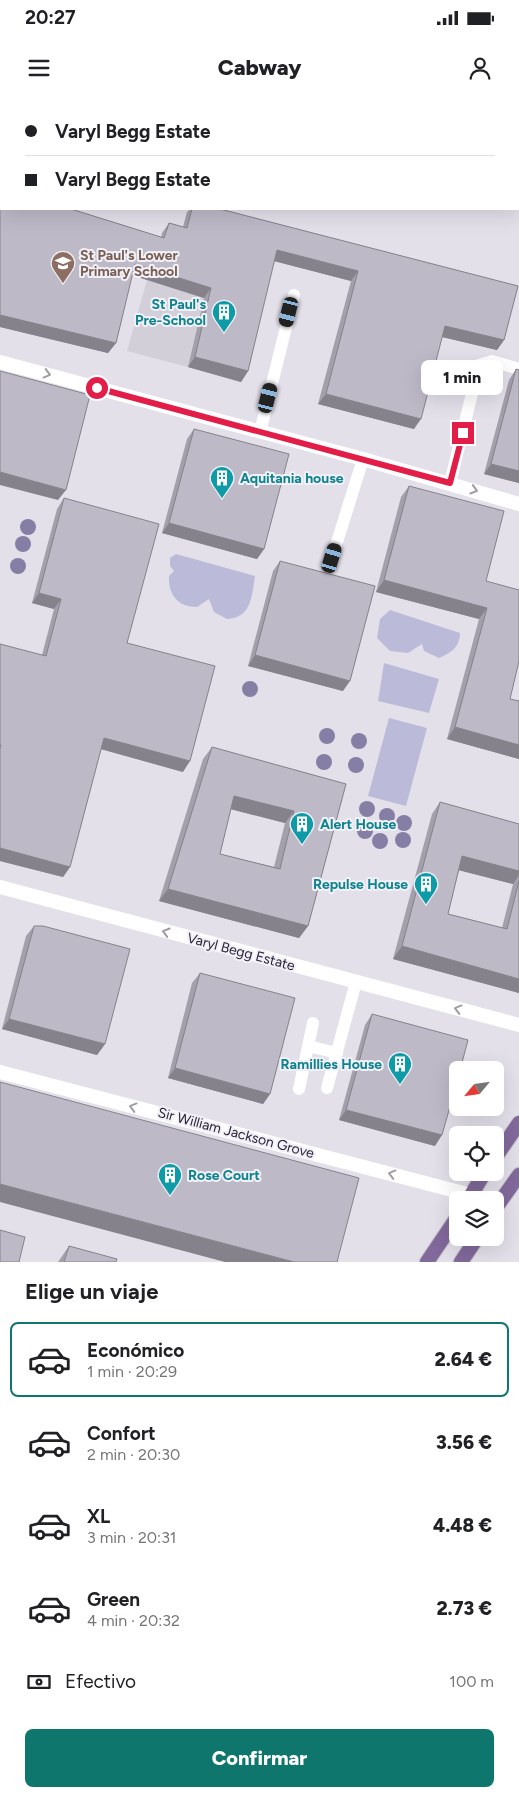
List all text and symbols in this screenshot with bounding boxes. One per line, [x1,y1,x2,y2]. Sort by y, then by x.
text: 20:27 [25,6,76,29]
icon: menu [25,54,53,82]
text: Cabway [218,54,301,81]
icon: person [466,54,494,82]
text: Varyl Begg Estate [55,120,211,143]
text: Varyl Begg Estate [55,168,211,191]
place label: St Paul's Lower Primary School [80,247,178,280]
school or university icon: St Paul's Lower Primary School [50,250,76,284]
place label: St Paul's Pre-School [135,296,206,329]
car [278,296,299,328]
building icon: St Paul's Pre-School [211,299,237,333]
callout: 1 min [422,360,504,396]
text: 1 min [443,368,481,387]
one-way arrow [43,369,51,379]
route start [86,377,108,399]
car [257,382,278,414]
route end [452,422,474,444]
building icon: Aquitania house [209,465,235,499]
place label: Aquitania house [240,470,344,487]
one-way arrow [469,485,478,495]
car [320,541,343,575]
building icon: Alert House [289,811,315,845]
place label: Alert House [320,816,397,833]
building icon: Repulse House [413,871,439,905]
place label: Repulse House [313,876,408,893]
one-way arrow [161,927,170,938]
street label: Varyl Begg Estate [185,929,297,975]
one-way arrow [454,1004,463,1015]
building icon: Ramillies House [387,1051,413,1085]
place label: Ramillies House [281,1056,382,1073]
north arrow [449,1061,504,1116]
map controls [449,1061,504,1246]
one-way arrow [129,1102,138,1113]
street label: Sir William Jackson Grove [156,1104,316,1162]
button: locate [449,1126,504,1181]
building icon: Rose Court [157,1162,183,1196]
place label: Rose Court [188,1167,260,1184]
one-way arrow [389,1170,397,1180]
button: layers [449,1191,504,1246]
text: Elige un viaje [25,1278,158,1305]
icon: car [27,1337,72,1382]
text: Económico [87,1339,184,1362]
text: 2.64 € [435,1348,492,1371]
text: 1 min · 20:29 [87,1362,177,1381]
icon: car [27,1420,72,1465]
text: Confort [87,1422,156,1445]
text: 3.56 € [436,1431,492,1454]
text: 2 min · 20:30 [87,1445,180,1464]
icon: car [27,1503,72,1548]
text: XL [87,1505,110,1528]
text: 4.48 € [433,1514,492,1537]
text: 3 min · 20:31 [87,1528,176,1547]
icon: car [27,1586,72,1631]
text: Green [87,1588,140,1611]
text: 2.73 € [436,1597,492,1620]
text: 4 min · 20:32 [87,1611,180,1630]
icon: cash [25,1668,53,1696]
text: Efectivo [65,1670,136,1693]
text: 100 m [449,1672,494,1691]
button: Confirmar [25,1729,494,1787]

